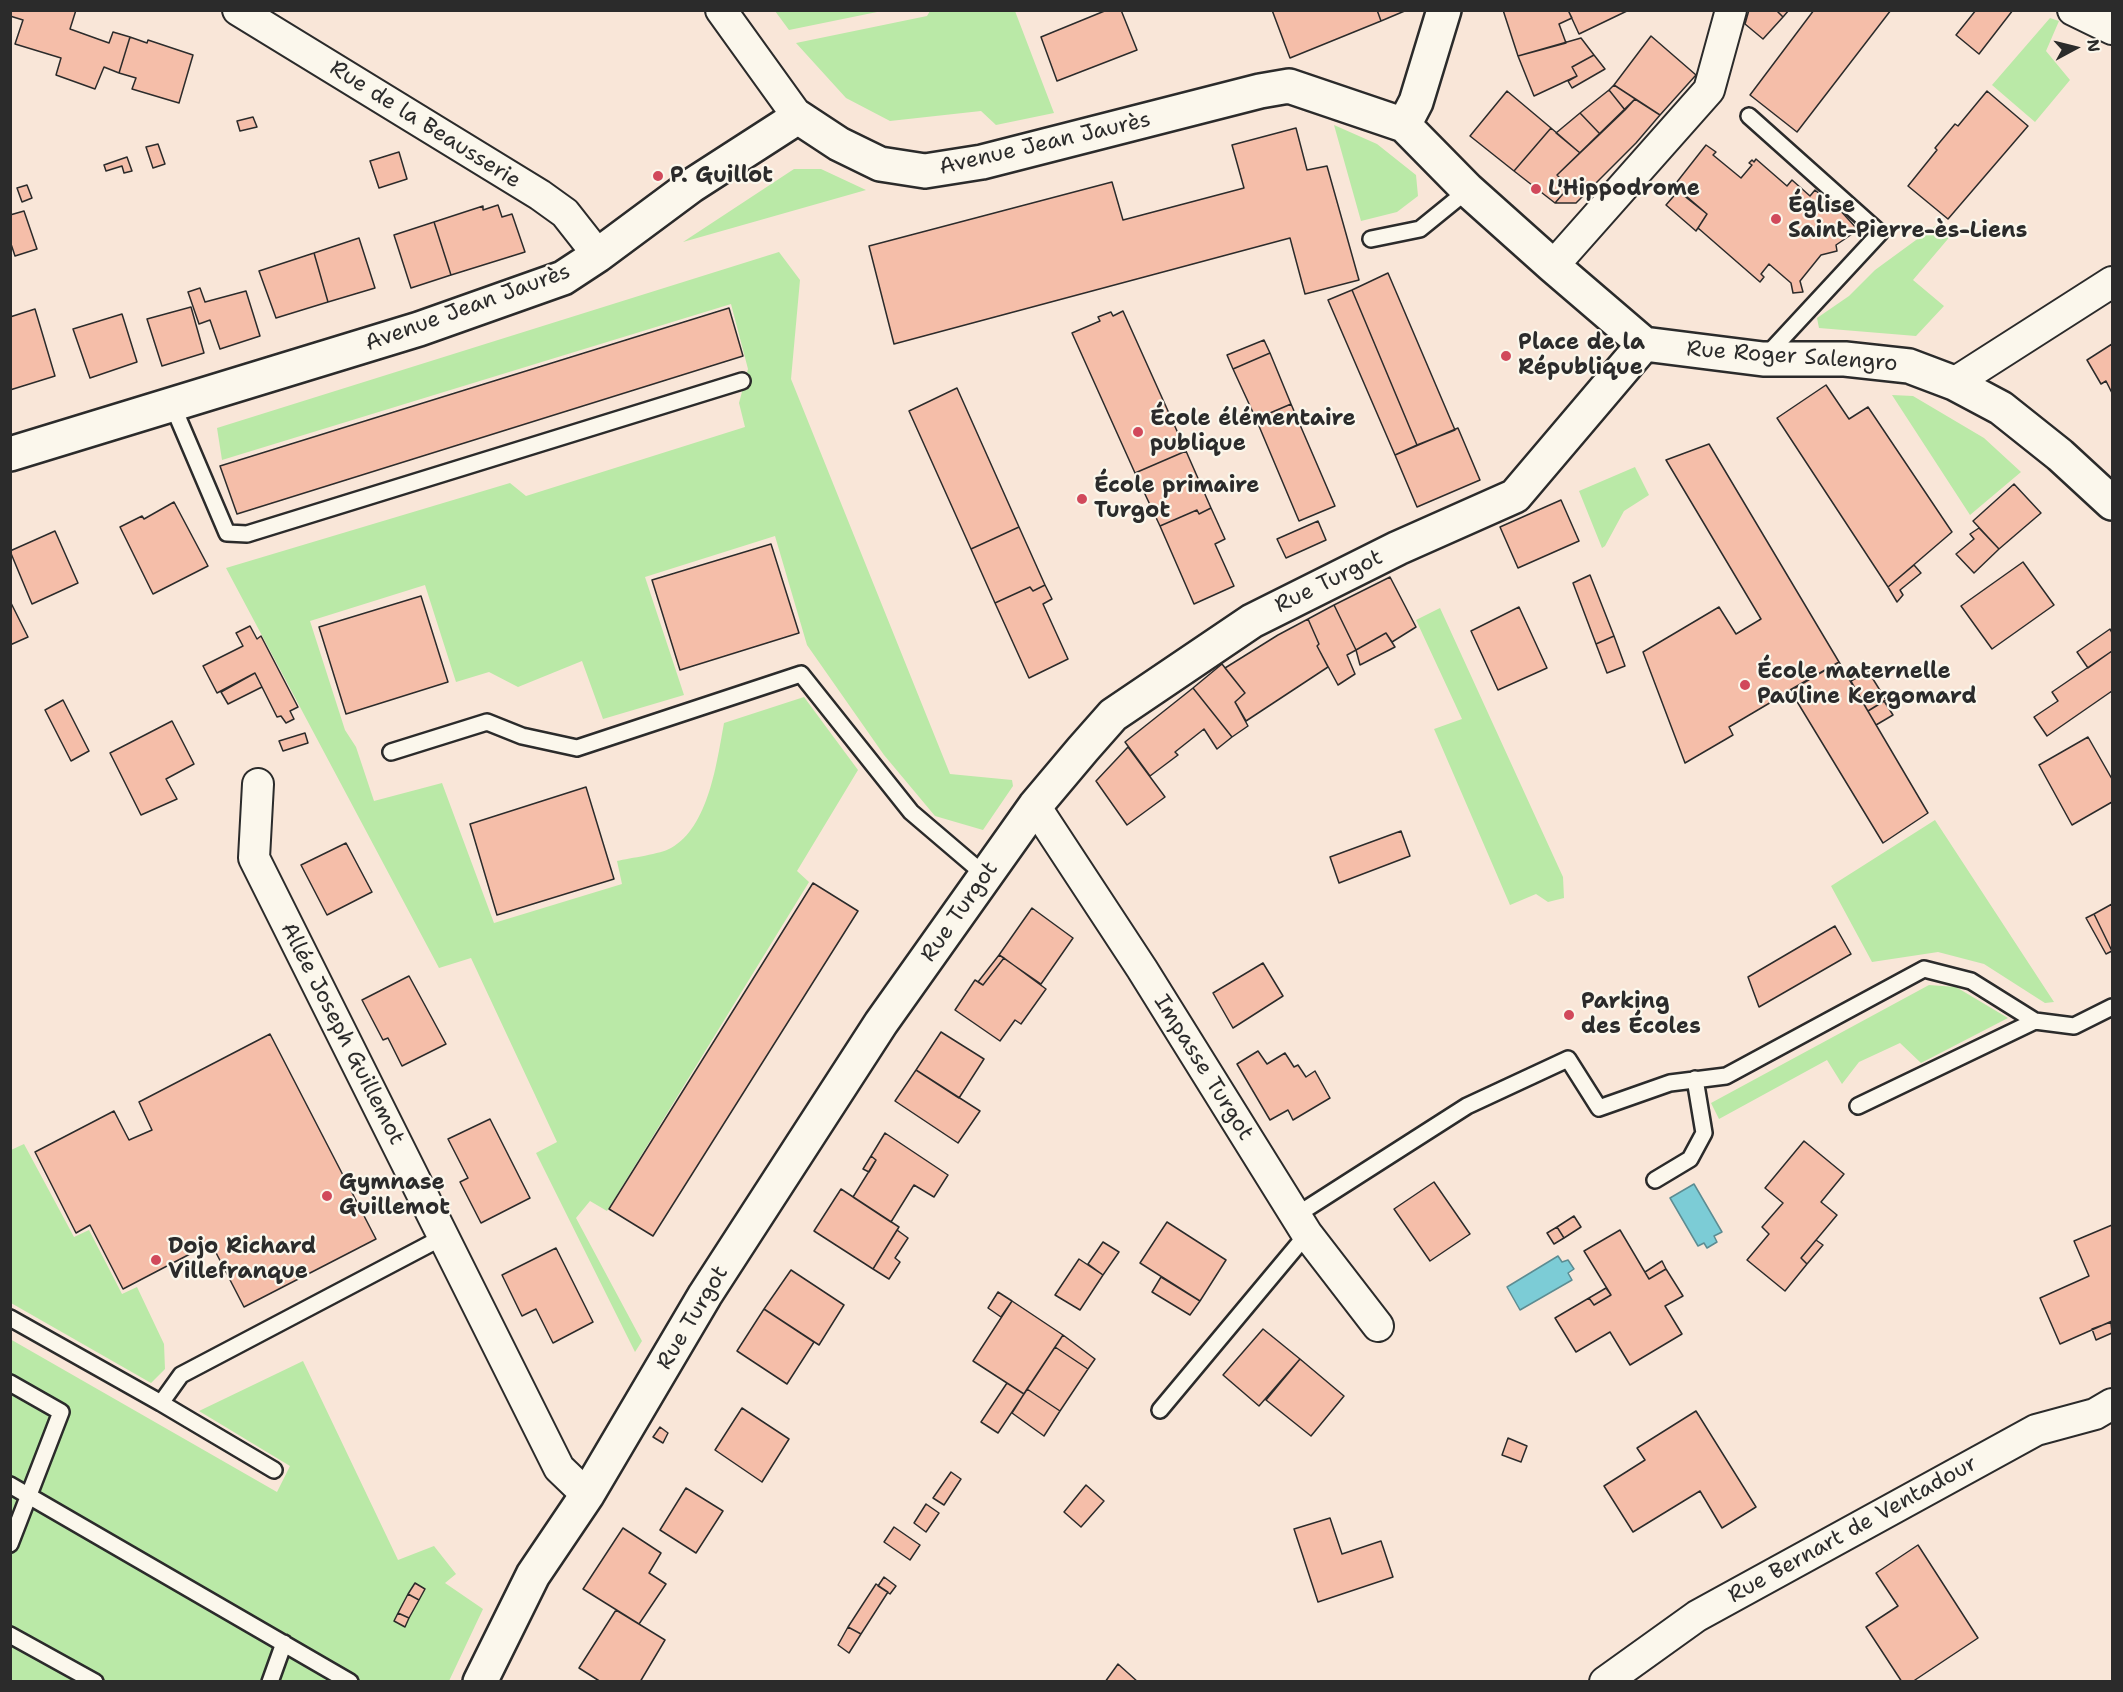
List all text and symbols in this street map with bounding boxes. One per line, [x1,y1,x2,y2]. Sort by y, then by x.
north arrow [2045,18,2105,78]
text: N [2082,38,2105,53]
street label: Rue de la Beausserie [325,55,525,195]
street label: Avenue Jean Jaurès [937,107,1153,181]
place label: P. Guillot [670,163,773,189]
marker: P. Guillot [651,169,665,183]
place label: L'Hippodrome [1548,176,1700,202]
marker: L'Hippodrome [1529,182,1543,196]
place label: Église Saint-Pierre-ès-Liens [1788,193,2027,244]
marker: Église Saint-Pierre-ès-Liens [1769,212,1783,226]
street label: Avenue Jean Jaurès [362,259,574,357]
place label: Place de la République [1518,330,1645,382]
street label: Rue Roger Salengro [1686,336,1898,378]
marker: Place de la République [1499,349,1513,363]
place label: École élémentaire publique [1150,406,1356,458]
marker: École élémentaire publique [1131,425,1145,439]
place label: École primaire Turgot [1094,473,1259,524]
marker: École primaire Turgot [1075,492,1089,506]
street label: Rue Turgot [1271,545,1387,619]
place label: École maternelle Pauline Kergomard [1757,659,1977,710]
marker: École maternelle Pauline Kergomard [1738,678,1752,692]
street label: Rue Turgot [916,857,1004,967]
street label: Allée Joseph Guillemot [274,918,410,1150]
place label: Parking des Écoles [1581,989,1701,1040]
street label: Impasse Turgot [1148,990,1258,1146]
marker: Parking des Écoles [1562,1008,1576,1022]
place label: Gymnase Guillemot [339,1170,450,1222]
marker: Gymnase Guillemot [320,1189,334,1203]
place label: Dojo Richard Villefranque [168,1234,316,1286]
marker: Dojo Richard Villefranque [149,1253,163,1267]
street label: Rue Turgot [652,1261,734,1375]
street label: Rue Bernart de Ventadour [1724,1451,1982,1609]

